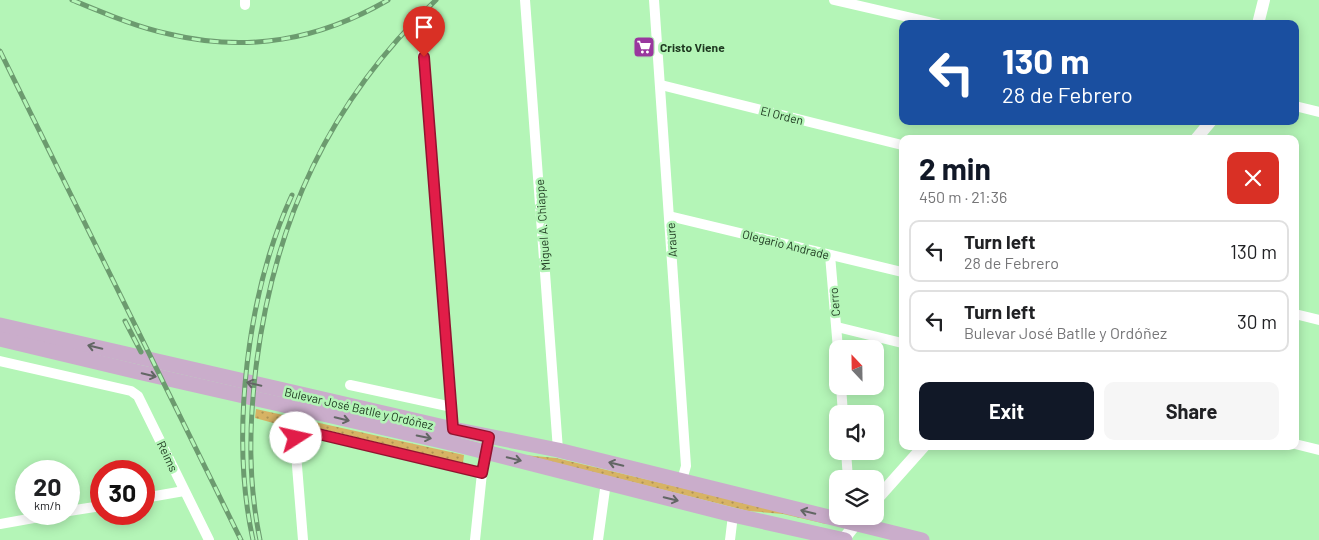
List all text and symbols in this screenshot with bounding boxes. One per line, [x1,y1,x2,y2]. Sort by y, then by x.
pin [403,6,445,57]
icon: arrive [410,13,438,41]
supermarket icon: Cristo Viene [632,35,656,59]
text: 130 m [1002,39,1089,81]
place label: Cristo Viene [660,40,725,54]
icon: left [919,40,984,105]
text: 28 de Febrero [1002,81,1133,107]
street label: El Orden [759,103,805,127]
text: 2 min [919,150,991,186]
button: close [1227,152,1279,204]
street label: Miguel A. Chiappe [532,179,552,271]
text: 450 m · 21:36 [919,187,1007,206]
street label: Araure [663,222,679,258]
street label: Olegario Andrade [741,226,831,262]
text: Turn left [964,230,1035,253]
icon: left [921,237,949,265]
text: 130 m [1230,240,1277,263]
text: 28 de Febrero [964,253,1059,272]
street label: Cerro [826,287,842,317]
text: Turn left [964,300,1035,323]
icon: left [921,307,949,335]
text: 30 m [1237,310,1277,333]
text: Bulevar José Batlle y Ordóñez [964,323,1167,342]
north arrow [829,340,884,395]
map controls [829,340,884,525]
one-way arrow [88,342,104,351]
one-way arrow [141,371,157,380]
one-way arrow [246,379,262,388]
button: Exit [919,382,1094,440]
button: Share [1104,382,1279,440]
street label: Bulevar José Batlle y Ordóñez [283,384,435,432]
button: sound [829,405,884,460]
position arrow [269,411,321,463]
one-way arrow [334,415,350,424]
one-way arrow [415,433,431,443]
street label: Reims [155,438,181,474]
one-way arrow [505,455,521,464]
one-way arrow [609,459,625,468]
speed limit sign: 30 [90,460,155,525]
button: layers [829,470,884,525]
text: 20 [33,471,62,501]
one-way arrow [663,495,679,504]
text: km/h [34,498,61,512]
one-way arrow [800,507,816,516]

